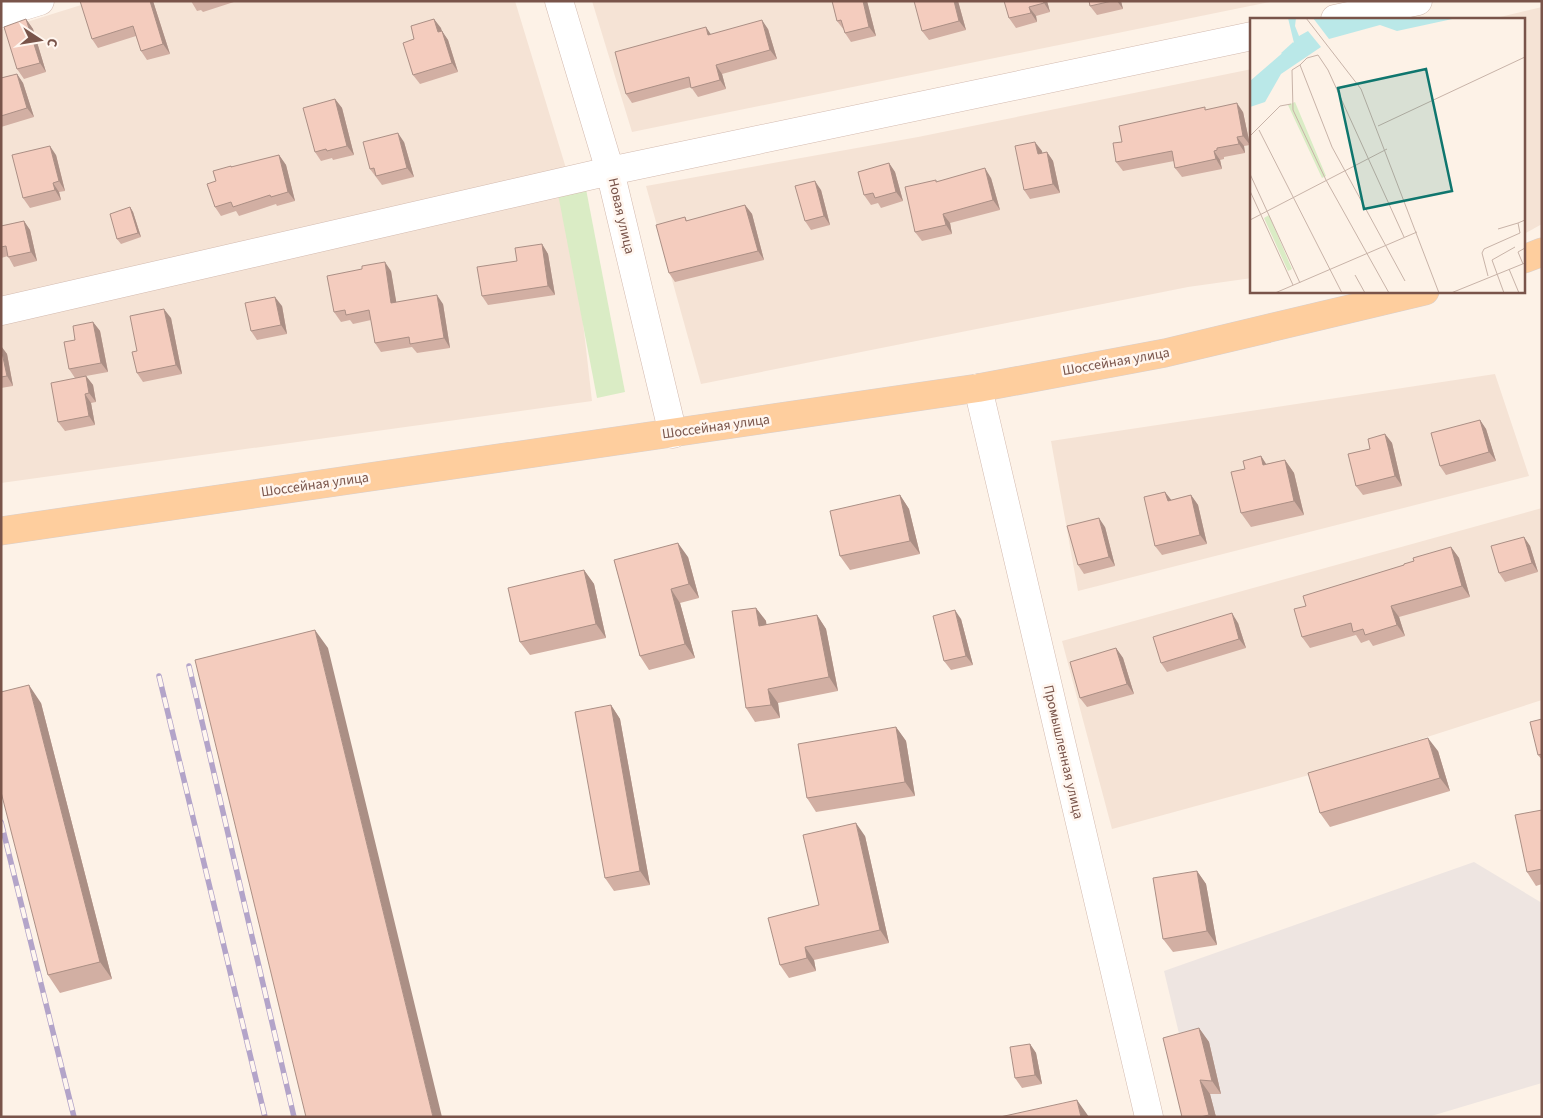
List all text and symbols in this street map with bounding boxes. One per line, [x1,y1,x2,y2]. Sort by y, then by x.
north arrow [15,15,65,65]
inset map [1250,18,1526,292]
text: С [41,36,62,49]
street label: Новая улица [603,176,639,256]
street label: Шоссейная улица [1061,343,1171,381]
street label: Шоссейная улица [661,410,771,444]
street label: Шоссейная улица [260,468,370,502]
street label: Промышленная улица [1038,683,1088,821]

